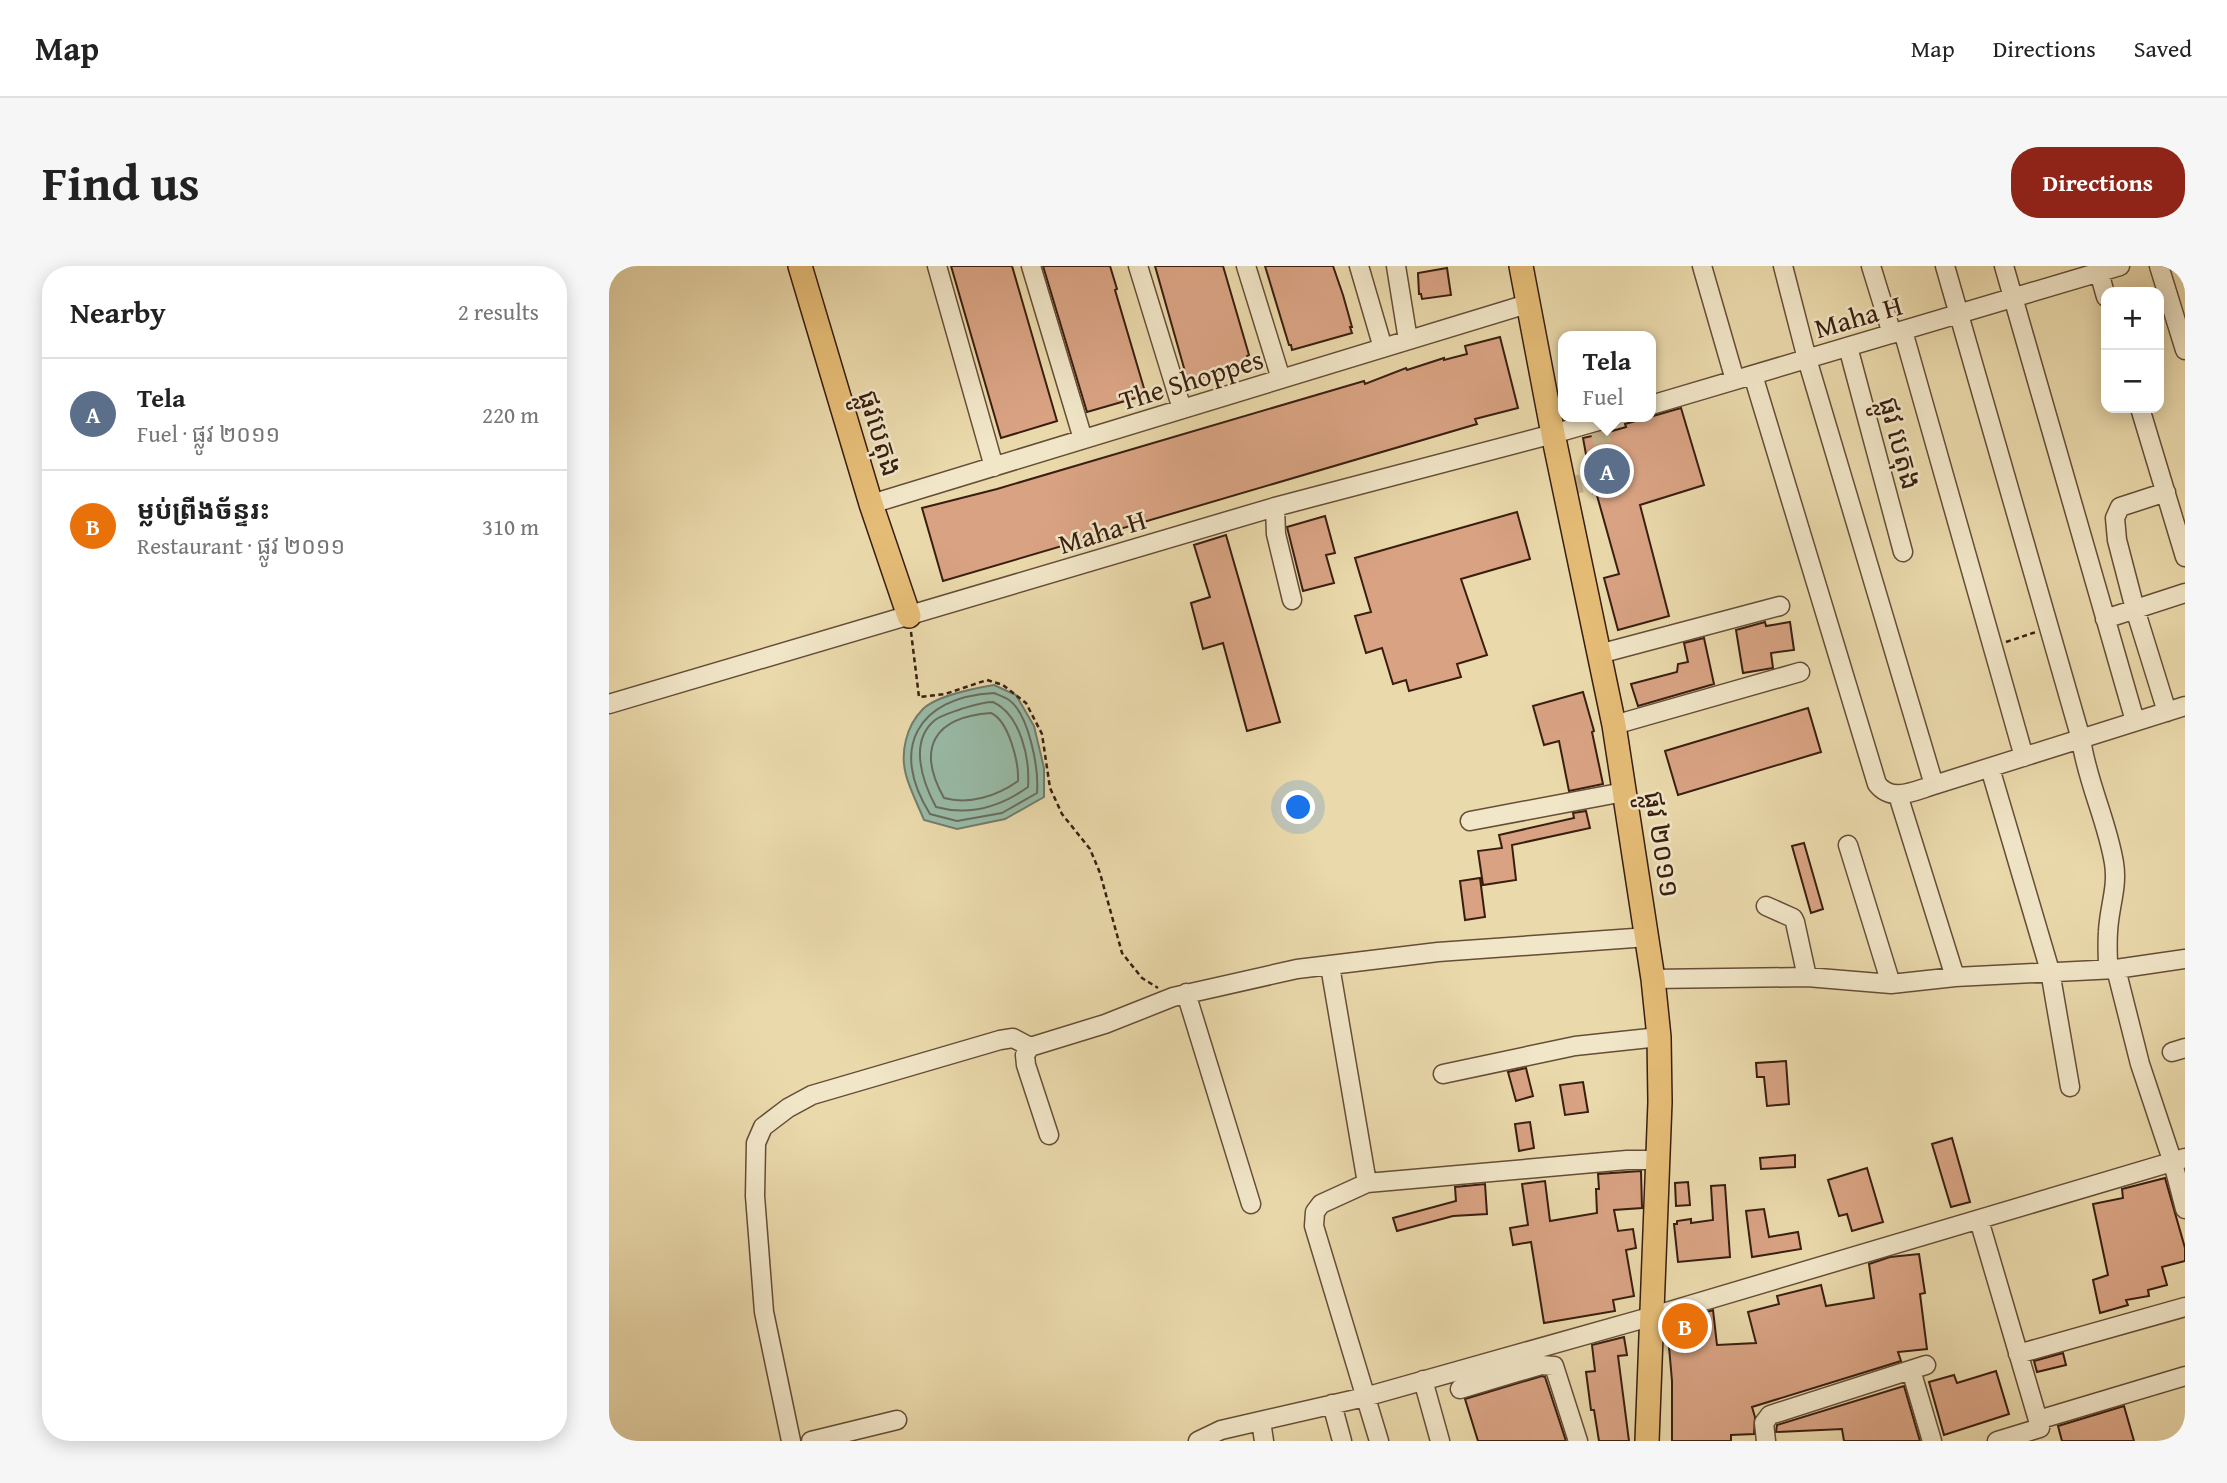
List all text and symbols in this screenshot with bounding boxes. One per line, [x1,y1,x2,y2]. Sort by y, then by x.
text: Map [35,24,99,72]
text: Map [1911,31,1955,66]
text: Directions [1993,31,2096,66]
text: Saved [2134,31,2192,66]
text: Find us [42,146,200,218]
button: Directions [2011,147,2185,218]
street label: Maha H [1809,284,1907,348]
map controls [2101,287,2164,413]
button: + [2101,287,2164,350]
text: Nearby [70,290,166,334]
text: 2 results [458,295,539,328]
popup [1558,331,1656,422]
street label: The Shoppes [1114,338,1268,420]
text: Tela [1583,341,1631,380]
button: − [2101,350,2164,413]
text: Tela [137,378,185,417]
text: Fuel [1583,380,1624,413]
street label: ផ្លូវបេតុង [843,385,914,483]
street label: ផ្លូវ បេតុង [1864,392,1933,495]
text: A [86,398,100,431]
text: 220 m [482,398,539,431]
text: Fuel · ផ្លូវ ២០១១ [137,417,280,450]
pin: A [1584,445,1630,497]
text: ម្លប់ព្រីងច័ន្ទរះ [137,490,270,529]
street label: Maha H [1053,498,1151,564]
text: B [86,510,100,543]
text: 310 m [482,510,539,543]
text: Restaurant · ផ្លូវ ២០១១ [137,529,345,562]
street label: ផ្លូវ ២០១១ [1629,788,1692,901]
your location [1281,790,1315,824]
pin: B [1662,1300,1708,1352]

